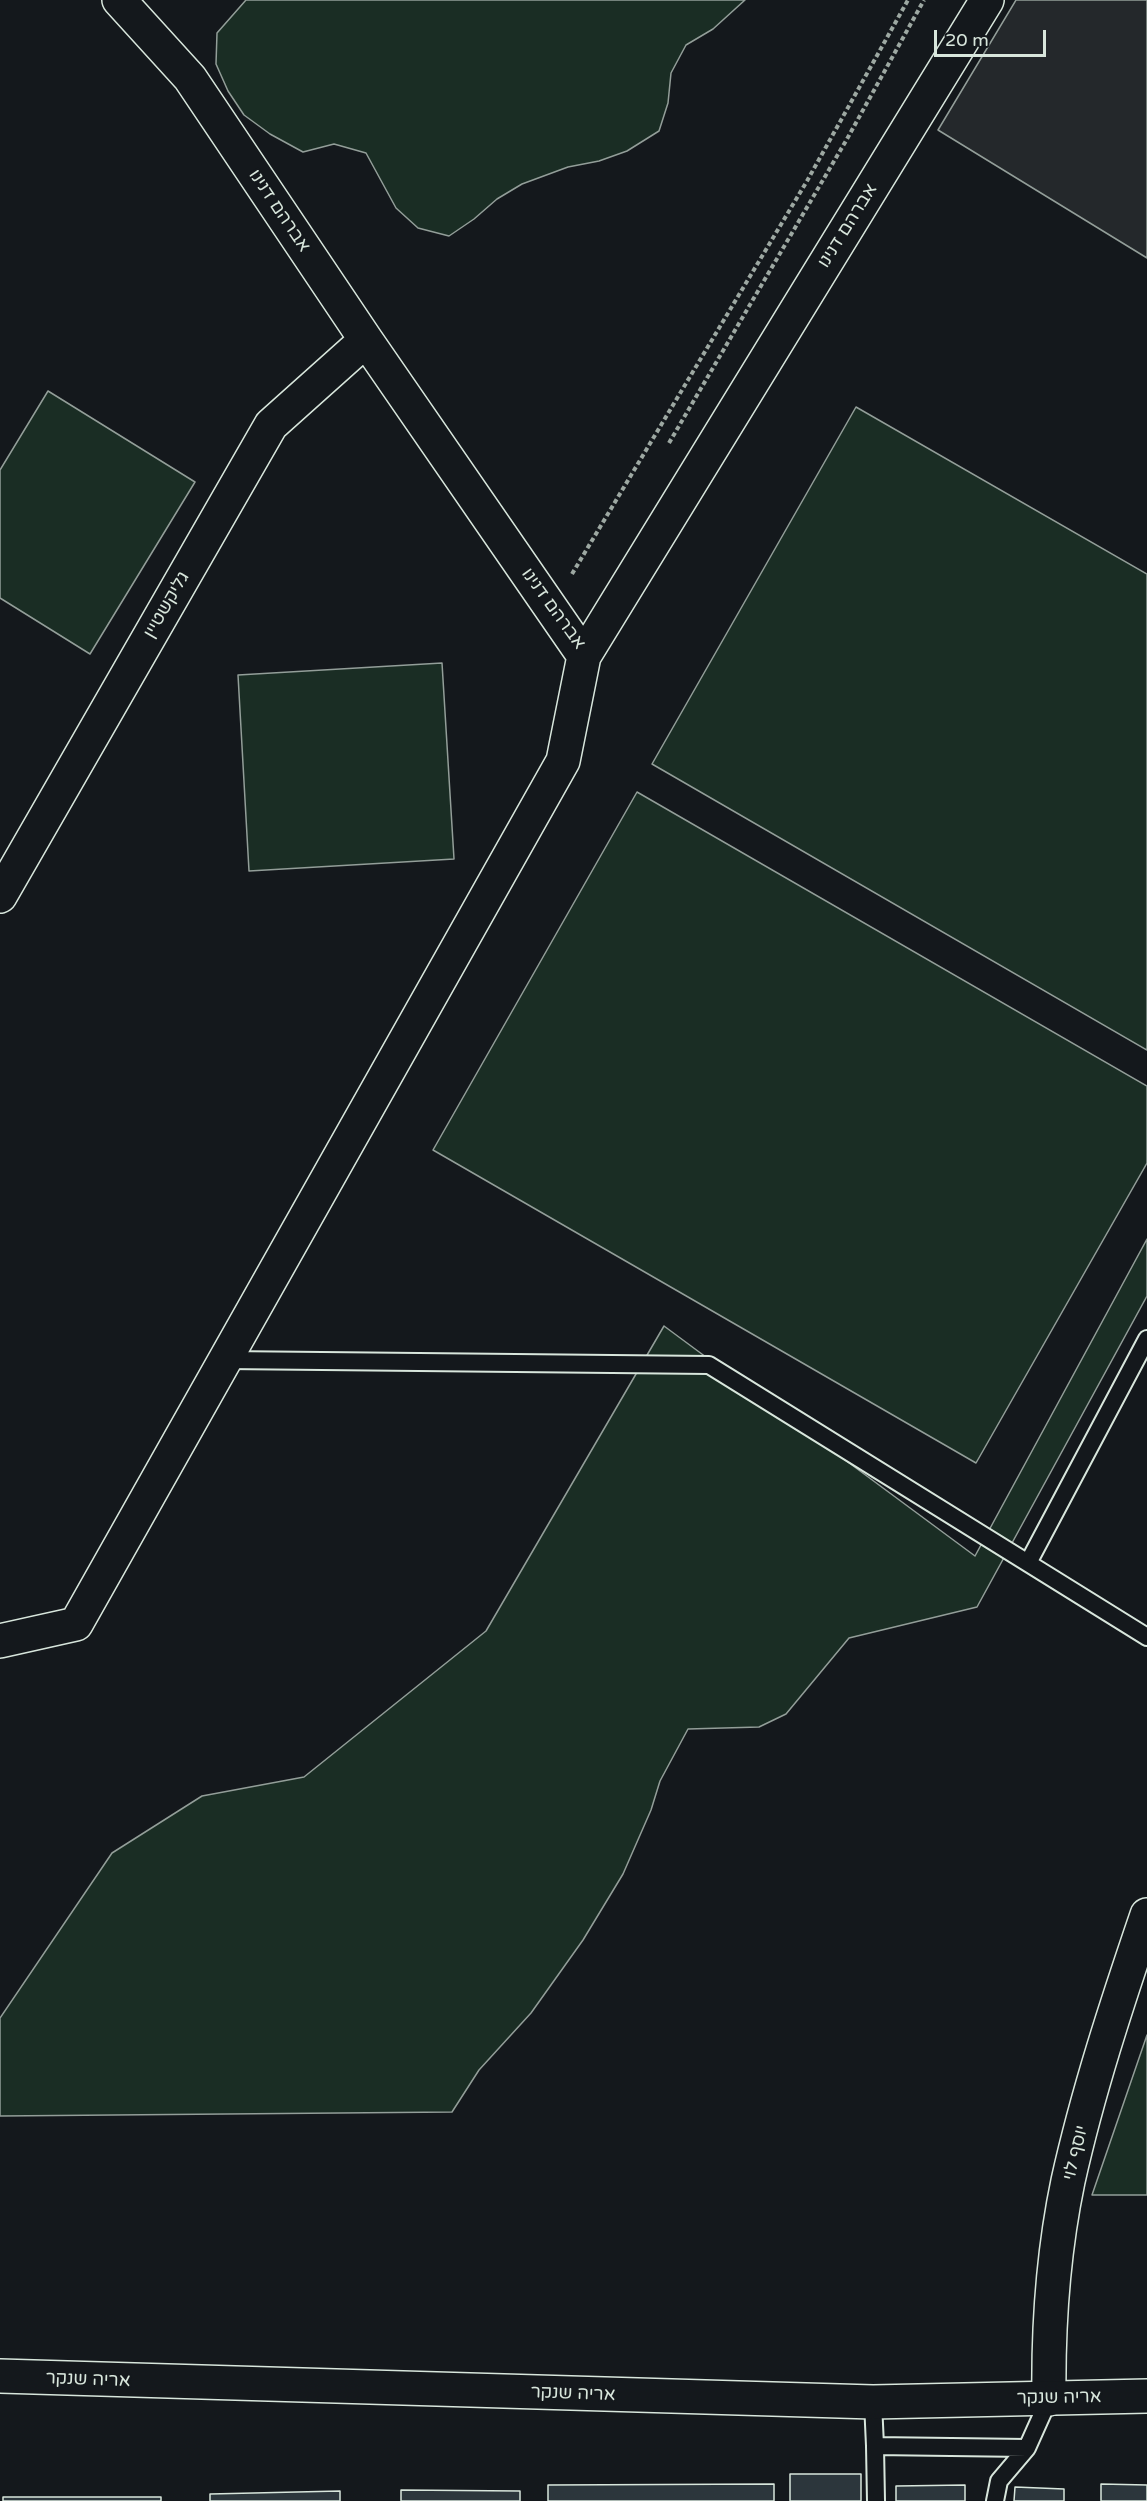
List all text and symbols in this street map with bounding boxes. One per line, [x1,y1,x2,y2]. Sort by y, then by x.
scale bar [937,18,1050,56]
text: 20 m [945,29,989,51]
street label: אברהם דנינו [243,166,315,256]
street label: אברהם דנינו [814,180,882,272]
street label: אברהם דנינו [516,564,590,654]
street label: גליקשטיין [139,568,195,642]
street label: יוסף לוי [1059,2123,1093,2183]
street label: אריה שנקר [45,2368,131,2392]
street label: אריה שנקר [530,2382,616,2406]
street label: אריה שנקר [1016,2386,1102,2410]

